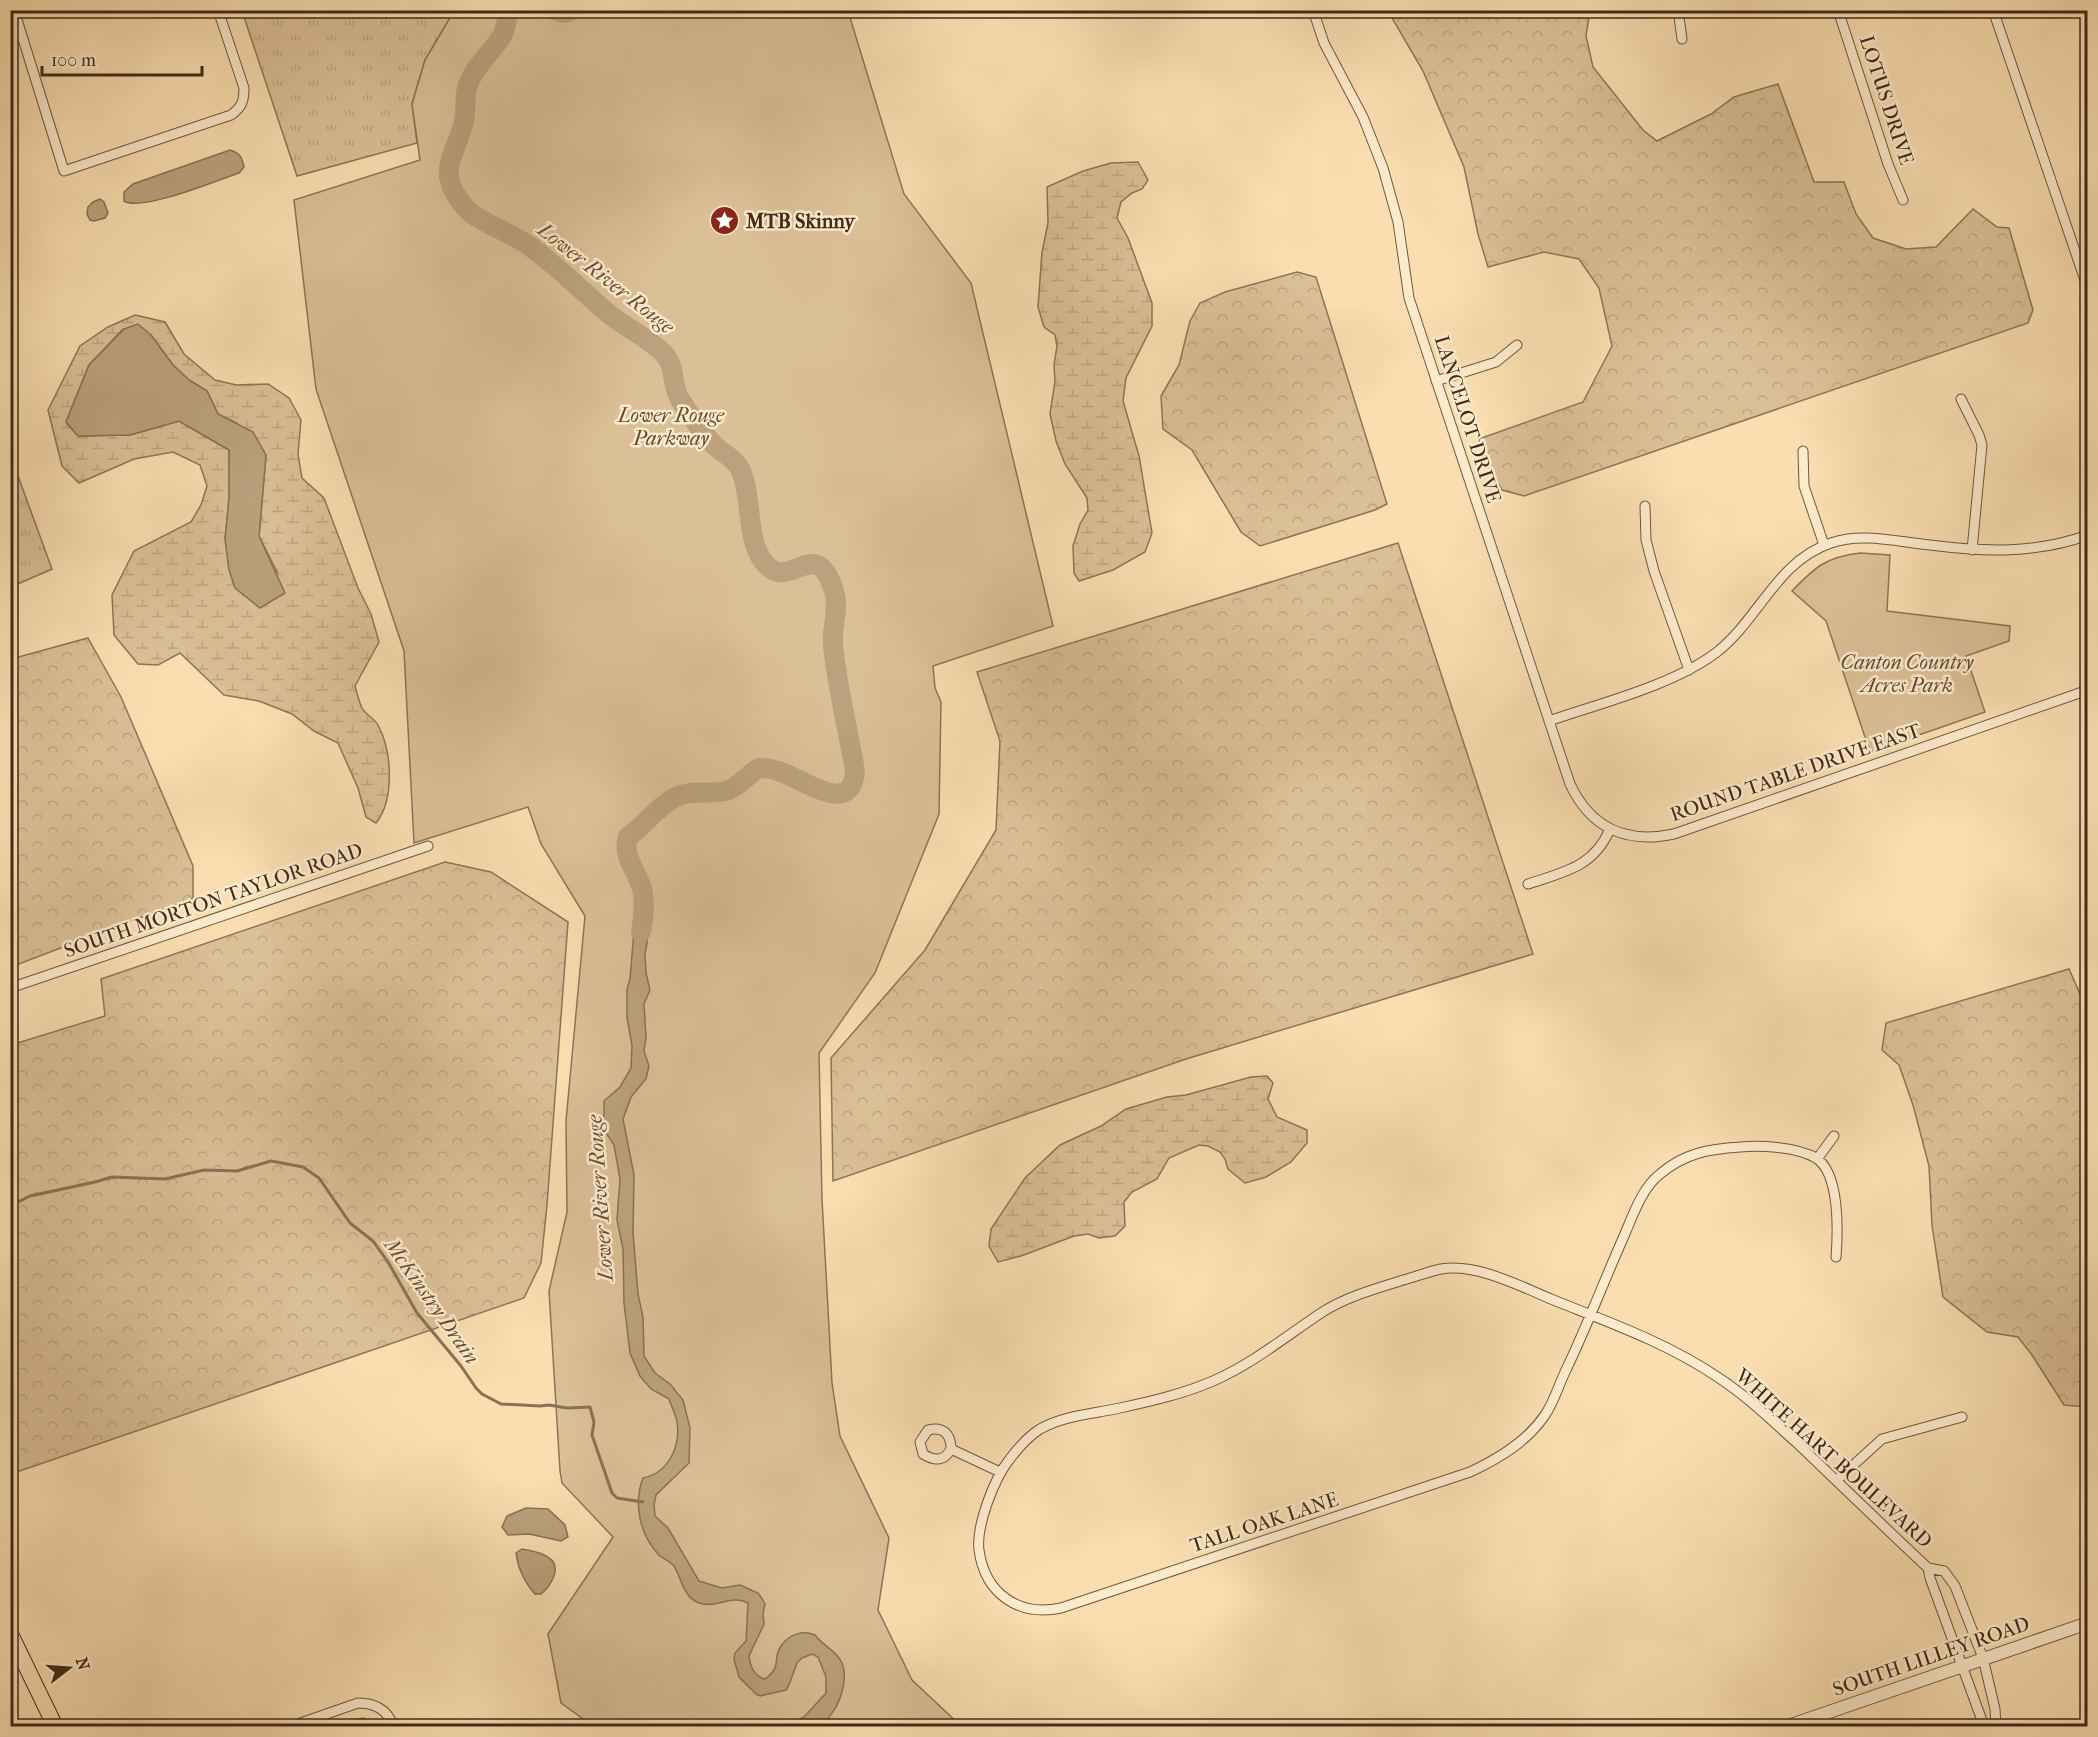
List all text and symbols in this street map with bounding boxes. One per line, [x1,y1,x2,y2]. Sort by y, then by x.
street label: LOTUS DRIVE [1855,33,1918,168]
scale bar [42,39,202,77]
text: 100 m [51,50,96,71]
place icon: MTB Skinny [709,205,741,237]
place label: MTB Skinny [745,210,856,233]
water label: Lower River Rouge [532,216,679,339]
street label: LANCELOT DRIVE [1430,333,1505,506]
park label: Lower Rouge Parkway [616,404,725,450]
park label: Canton Country Acres Park [1841,651,1974,697]
street label: ROUND TABLE DRIVE EAST [1667,719,1924,826]
street label: SOUTH MORTON TAYLOR ROAD [61,838,365,963]
water label: Lower River Rouge [582,1114,618,1284]
water label: McKinstry Drain [379,1232,484,1369]
street label: WHITE HART BOULEVARD [1730,1363,1937,1553]
street label: TALL OAK LANE [1187,1488,1341,1557]
street label: SOUTH LILLEY ROAD [1830,1612,2033,1701]
north arrow [39,1638,99,1698]
text: N [72,1655,94,1673]

